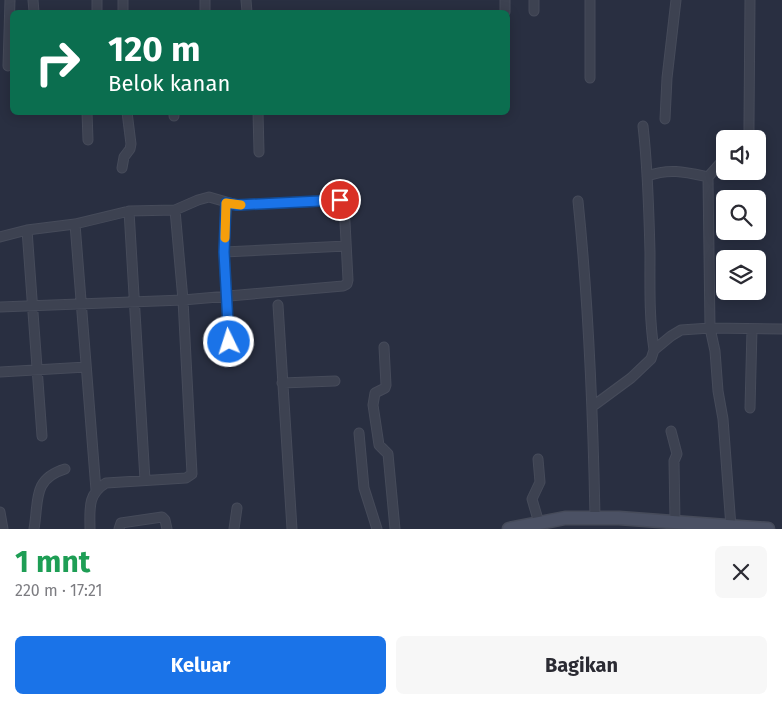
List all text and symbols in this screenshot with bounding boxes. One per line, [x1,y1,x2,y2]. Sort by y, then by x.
text: 120 m [108,28,201,70]
icon: right [25,30,90,95]
text: Belok kanan [108,70,230,97]
map controls [716,130,766,300]
button: sound [716,130,766,180]
pin [319,179,361,221]
icon: arrive [326,186,354,214]
button: search [716,190,766,240]
button: layers [716,250,766,300]
position arrow [202,315,254,367]
text: 1 mnt [15,544,90,580]
button: close [715,546,767,598]
text: 220 m · 17:21 [15,581,102,600]
button: Keluar [15,636,386,694]
button: Bagikan [396,636,767,694]

